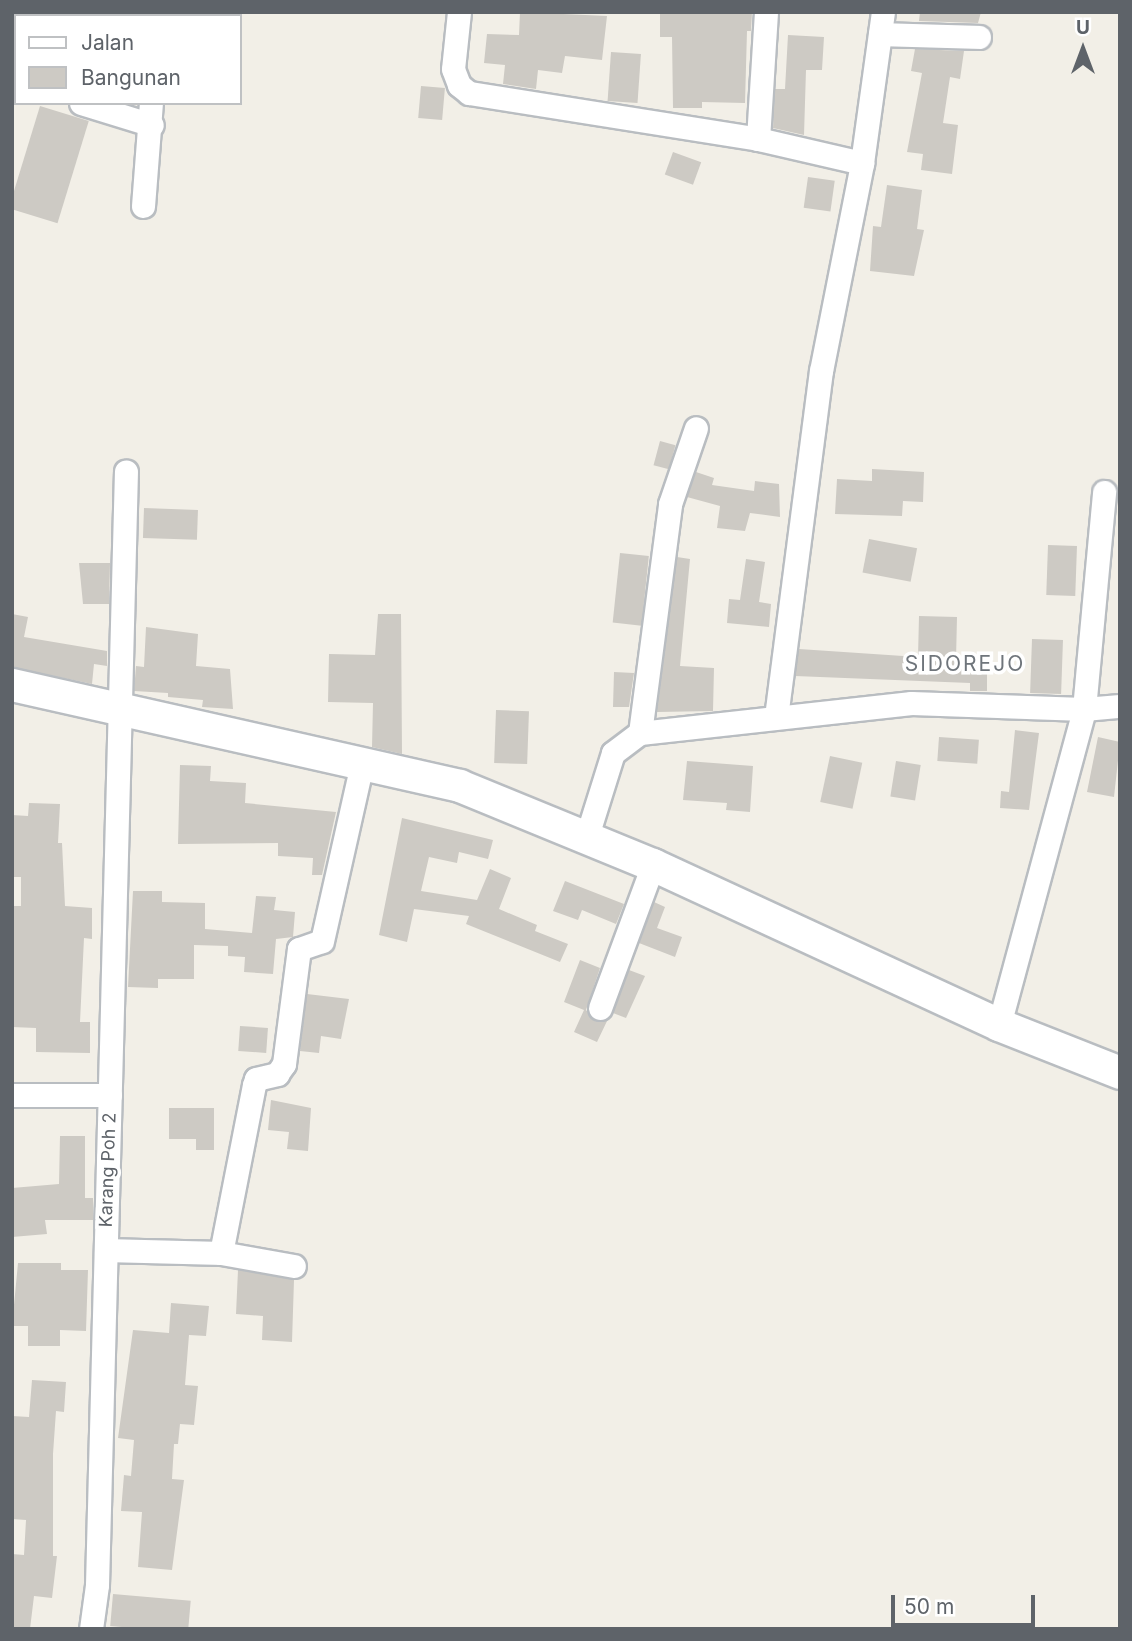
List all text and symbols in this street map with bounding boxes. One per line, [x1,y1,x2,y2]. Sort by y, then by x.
legend [14,14,242,105]
north arrow [1048,14,1118,84]
text: U [1076,16,1090,39]
text: Jalan [81,30,134,55]
text: Bangunan [81,65,181,90]
district label: SIDOREJO [906,651,1024,677]
street label: Karang Poh 2 [95,1112,121,1228]
scale bar [894,1582,1038,1626]
text: 50 m [904,1594,954,1619]

